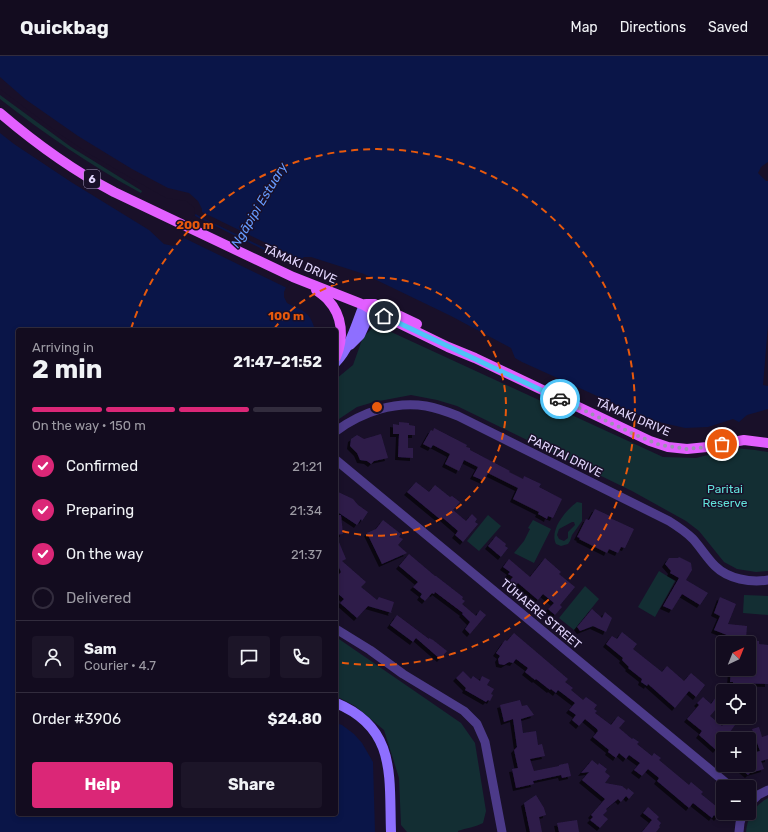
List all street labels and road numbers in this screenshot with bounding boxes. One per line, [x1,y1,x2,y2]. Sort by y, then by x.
road number: 6 [84,170,100,188]
street label: TĀMAKI DRIVE [261,241,339,287]
street label: TĀMAKI DRIVE [594,395,672,439]
street label: PARITAI DRIVE [525,432,605,480]
street label: TŪHAERE STREET [498,576,584,652]

